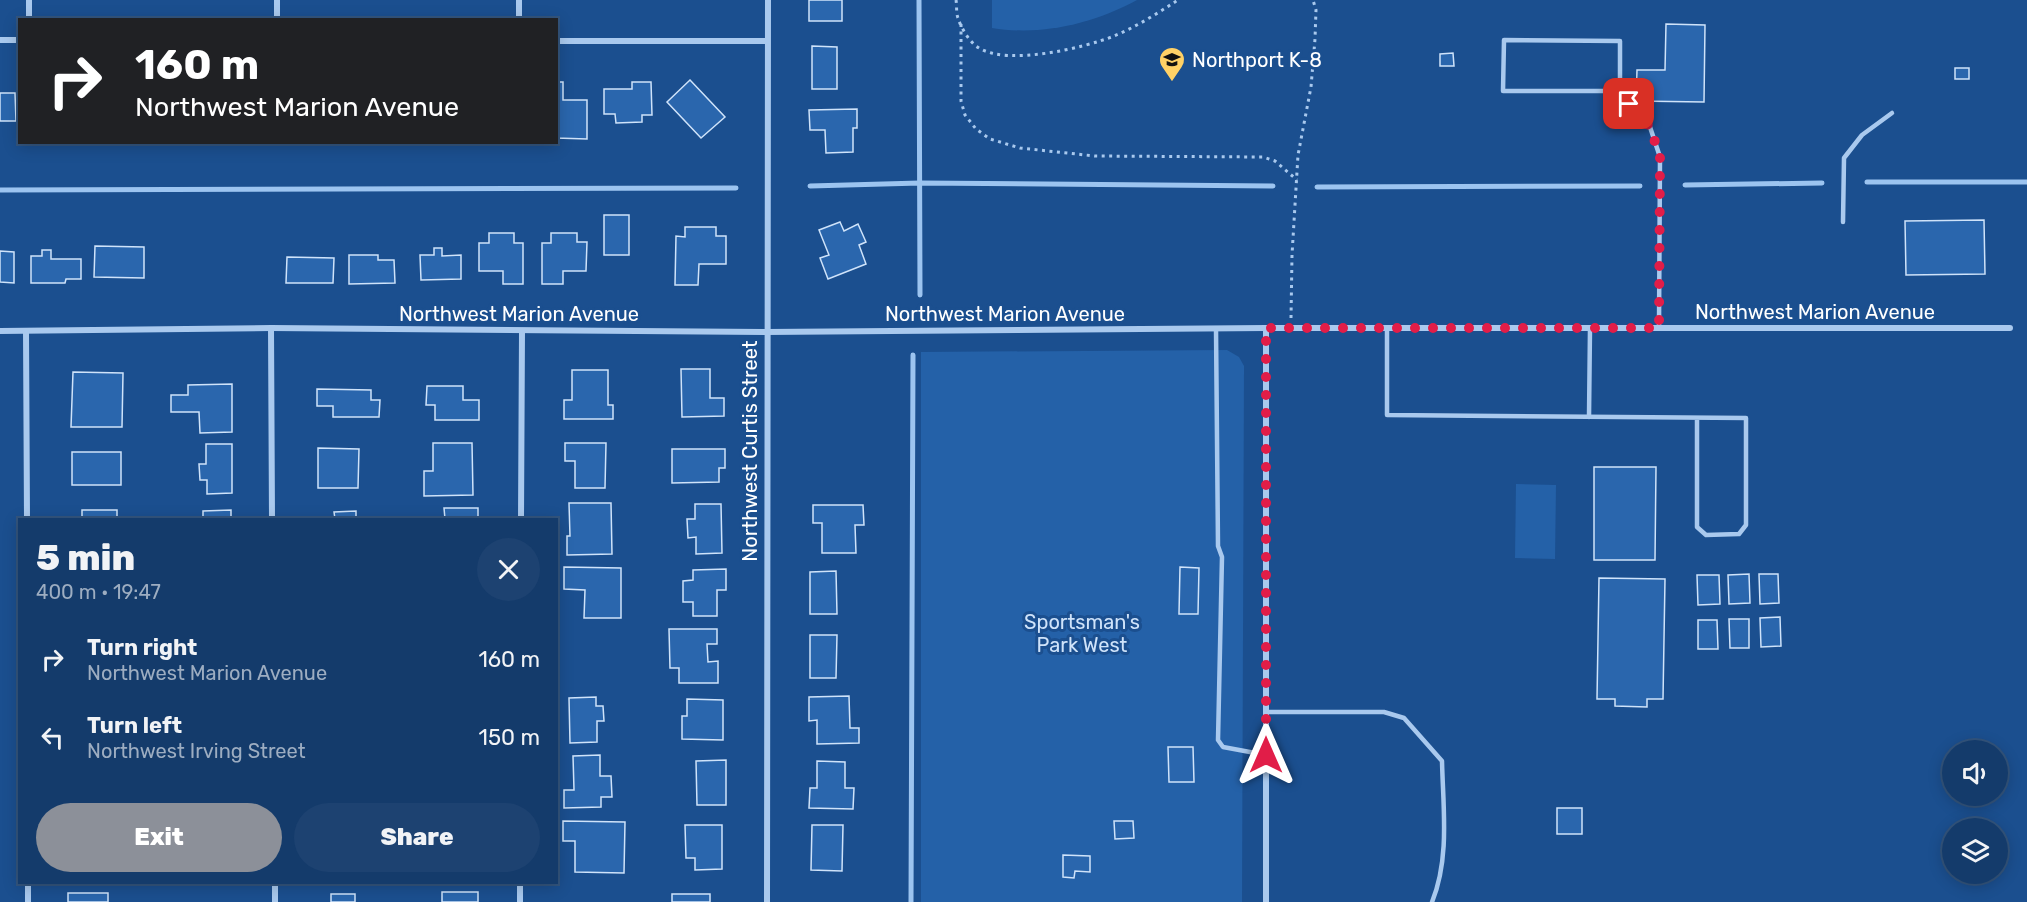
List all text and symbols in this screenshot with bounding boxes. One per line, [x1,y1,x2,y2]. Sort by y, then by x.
text: 160 m [135,40,259,90]
icon: right [36,42,114,120]
school or university icon: Northport K-8 [1157,45,1187,83]
place label: Northport K-8 [1192,48,1322,72]
pin [1603,78,1654,129]
icon: arrive [1612,87,1645,120]
text: Northwest Marion Avenue [135,91,459,123]
street label: Northwest Marion Avenue [1695,300,1935,324]
street label: Northwest Marion Avenue [399,302,639,326]
street label: Northwest Marion Avenue [885,302,1125,326]
street label: Northwest Curtis Street [738,340,762,562]
text: 5 min [36,536,135,579]
button: close [477,538,540,601]
text: 400 m · 19:47 [36,580,161,604]
park label: Sportsman's Park West [1024,610,1140,657]
text: Turn right [87,634,197,661]
icon: right [36,643,69,676]
text: 160 m [478,646,540,673]
text: Northwest Marion Avenue [87,661,327,685]
text: Turn left [87,712,182,739]
icon: left [36,721,69,754]
position arrow [1234,723,1298,787]
text: 150 m [479,724,540,751]
text: Northwest Irving Street [87,739,305,763]
map controls [1942,740,2008,884]
button: sound [1942,740,2008,806]
button: Exit [36,803,282,872]
button: Share [294,803,540,872]
button: layers [1942,818,2008,884]

